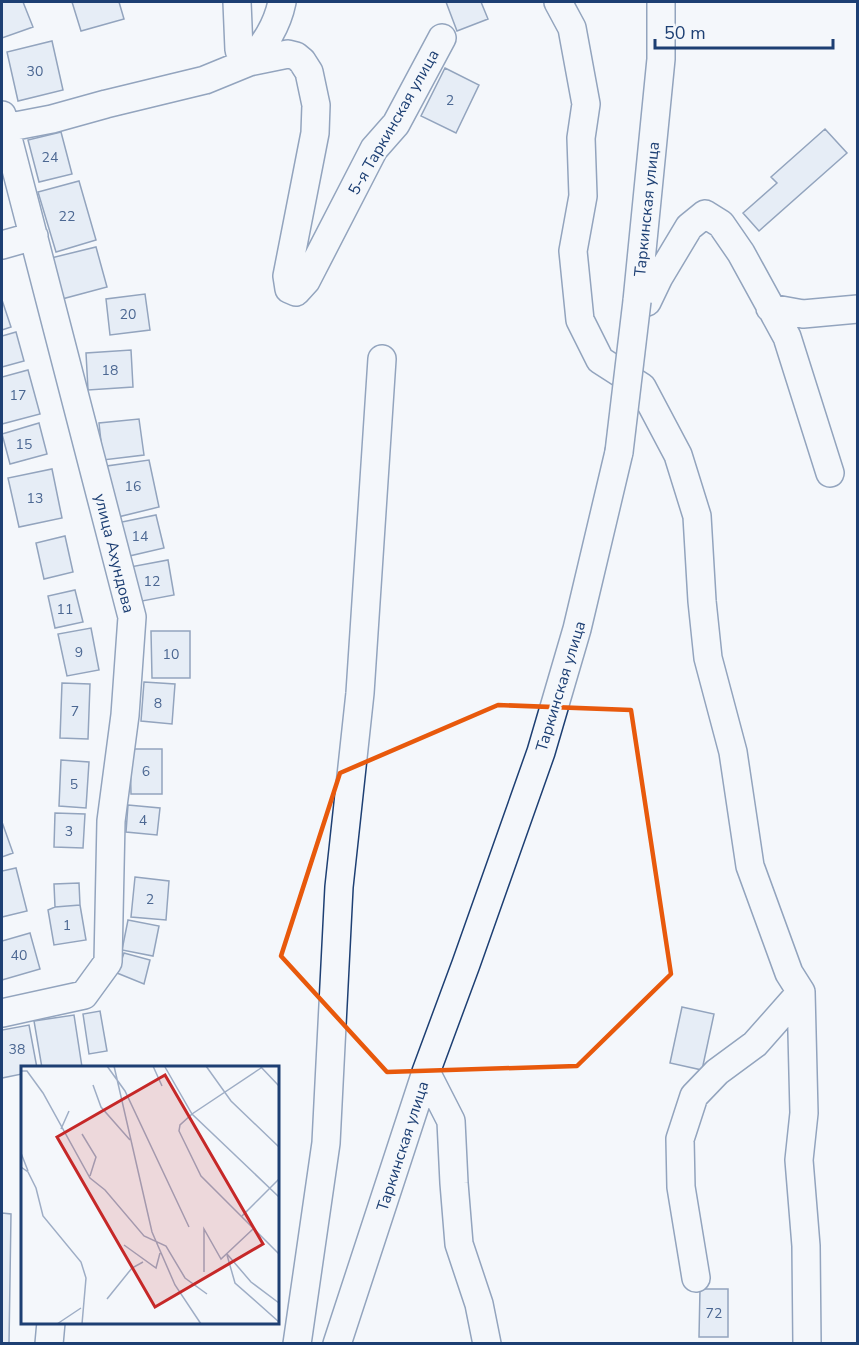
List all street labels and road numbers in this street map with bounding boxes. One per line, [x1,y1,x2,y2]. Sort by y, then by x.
street label: 5-я Таркинская улица [343,46,445,199]
street label: Таркинская улица [629,140,665,278]
street label: улица Ахундова [89,491,139,615]
street label: Таркинская улица [531,618,591,754]
street label: Таркинская улица [372,1078,434,1214]

